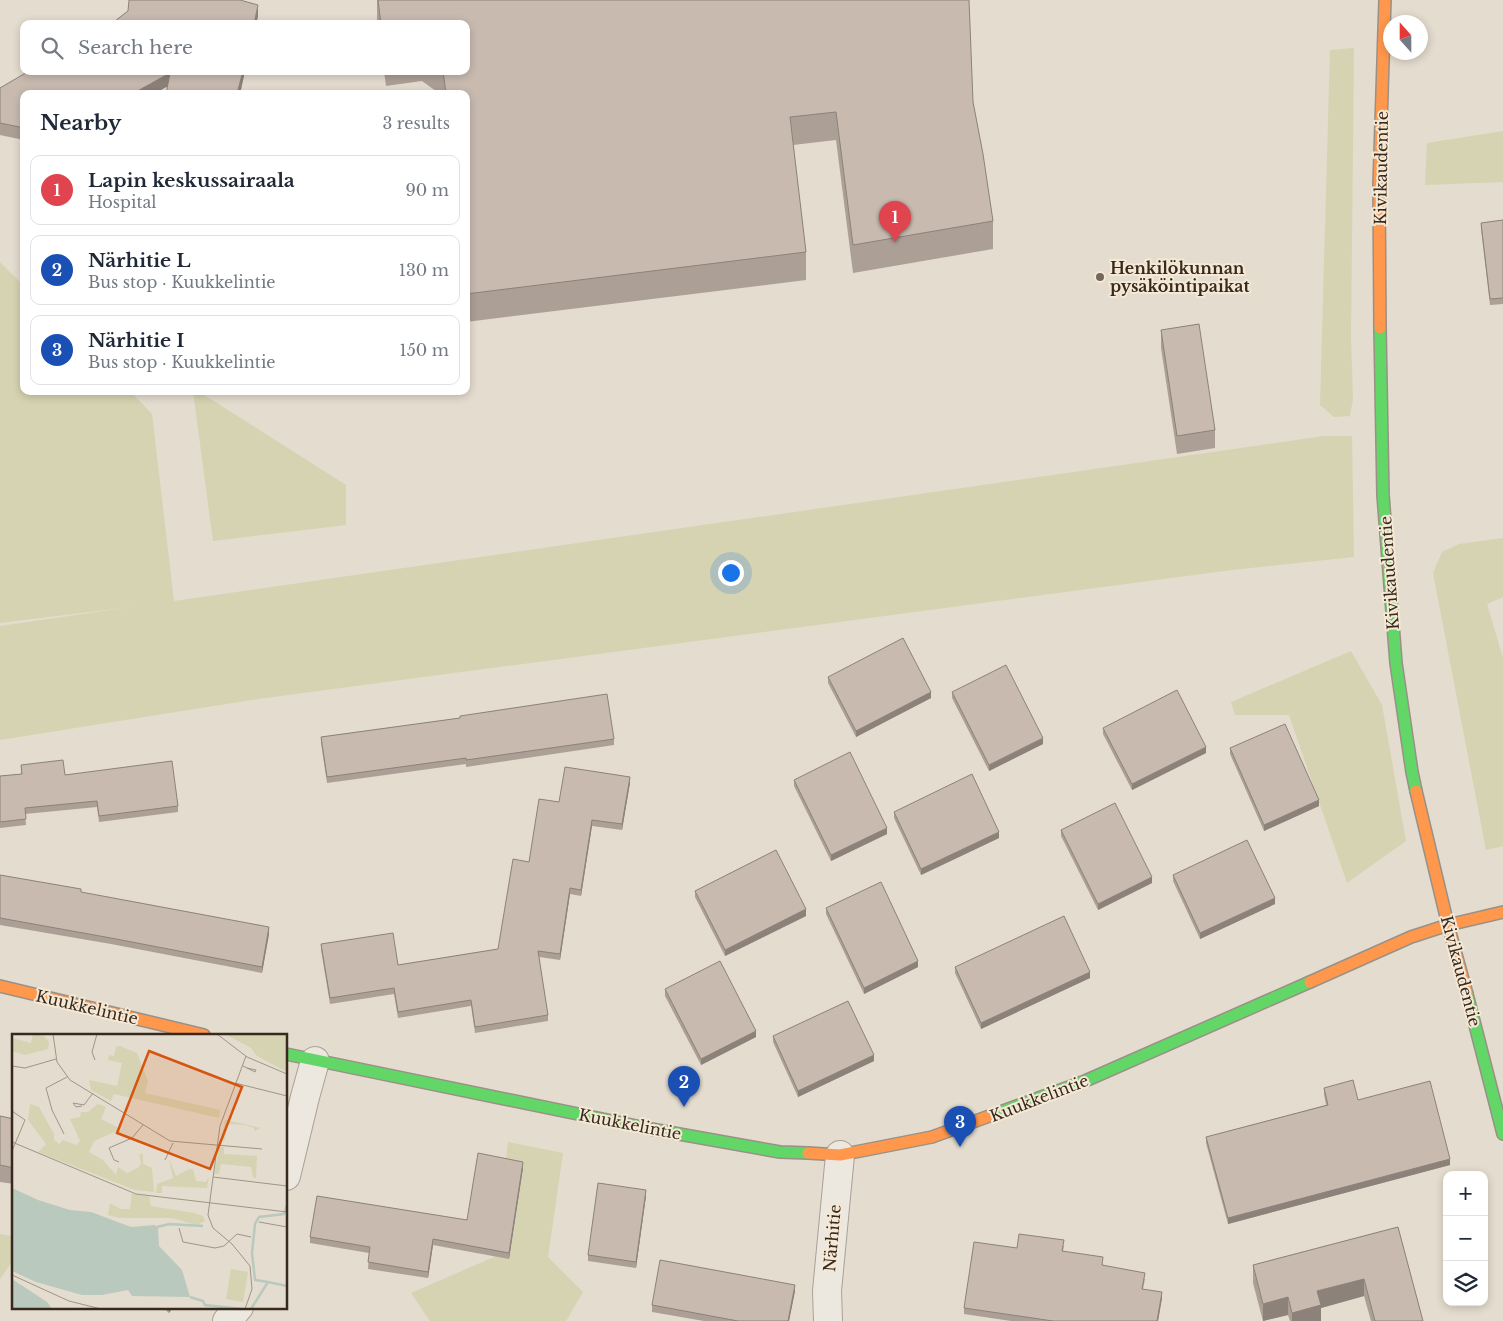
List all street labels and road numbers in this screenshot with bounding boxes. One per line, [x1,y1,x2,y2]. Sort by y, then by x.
street label: Kivikaudentie [1370,111,1392,225]
street label: Kivikaudentie [1375,515,1403,631]
street label: Kivikaudentie [1437,913,1485,1029]
street label: Kuukkelintie [34,986,140,1028]
street label: Kuukkelintie [987,1070,1091,1126]
street label: Kuukkelintie [577,1104,683,1144]
street label: Närhitie [819,1204,845,1272]

